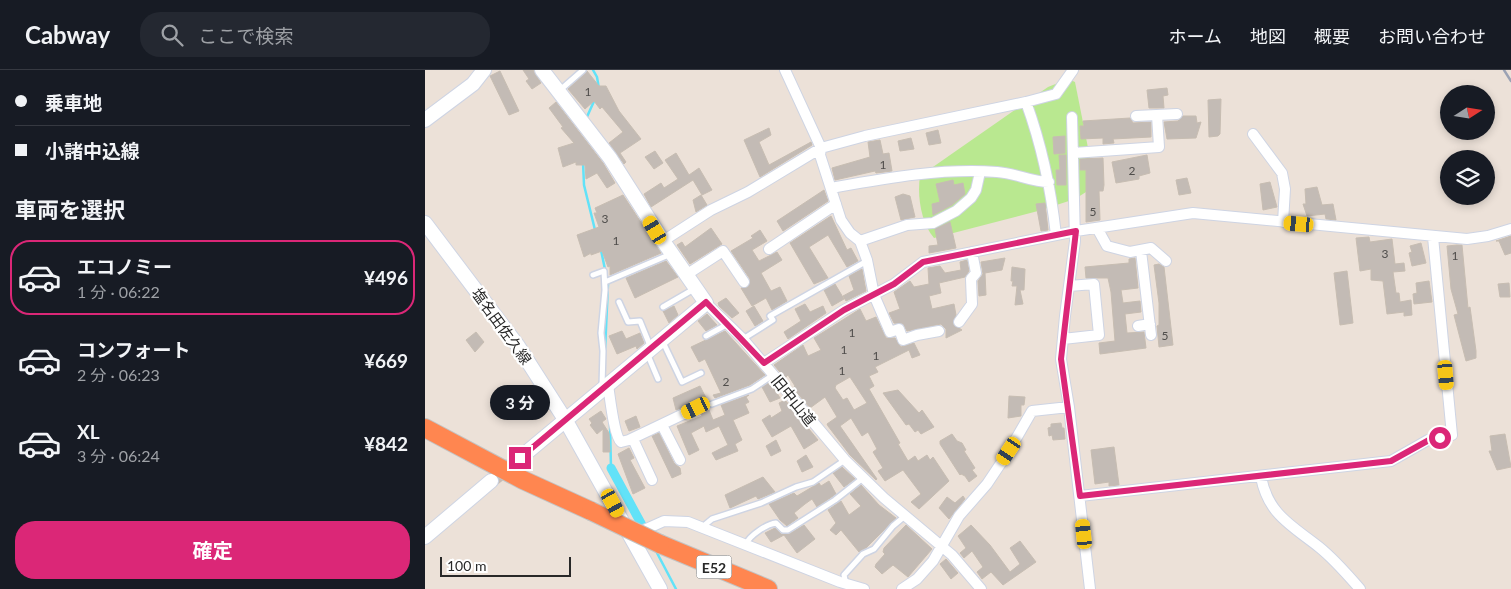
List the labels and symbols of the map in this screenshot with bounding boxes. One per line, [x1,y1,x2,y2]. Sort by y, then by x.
house number: 1 [585,84,592,99]
north arrow [1440,85,1495,140]
house number: 1 [880,157,887,172]
house number: 2 [1129,163,1136,178]
house number: 5 [1090,204,1097,219]
house number: 3 [602,211,609,226]
car [640,213,669,247]
car [1283,215,1314,233]
house number: 1 [613,233,620,248]
house number: 3 [1382,246,1389,261]
house number: 1 [1452,248,1459,263]
street label: 塩名田佐久線 [468,284,536,368]
house number: 1 [849,325,856,340]
house number: 5 [1162,328,1169,343]
house number: 1 [841,342,848,357]
house number: 1 [873,348,880,363]
car [1437,359,1454,391]
house number: 1 [839,363,846,378]
street label: 旧中山道 [768,371,820,429]
house number: 2 [723,374,730,389]
callout: 3 分 [490,386,550,420]
car [679,395,712,421]
route start [1429,427,1451,449]
car [994,434,1023,468]
route end [509,447,531,469]
car [599,486,626,520]
car [1074,518,1093,550]
scale bar [440,554,571,577]
road number: E52 [697,556,731,578]

